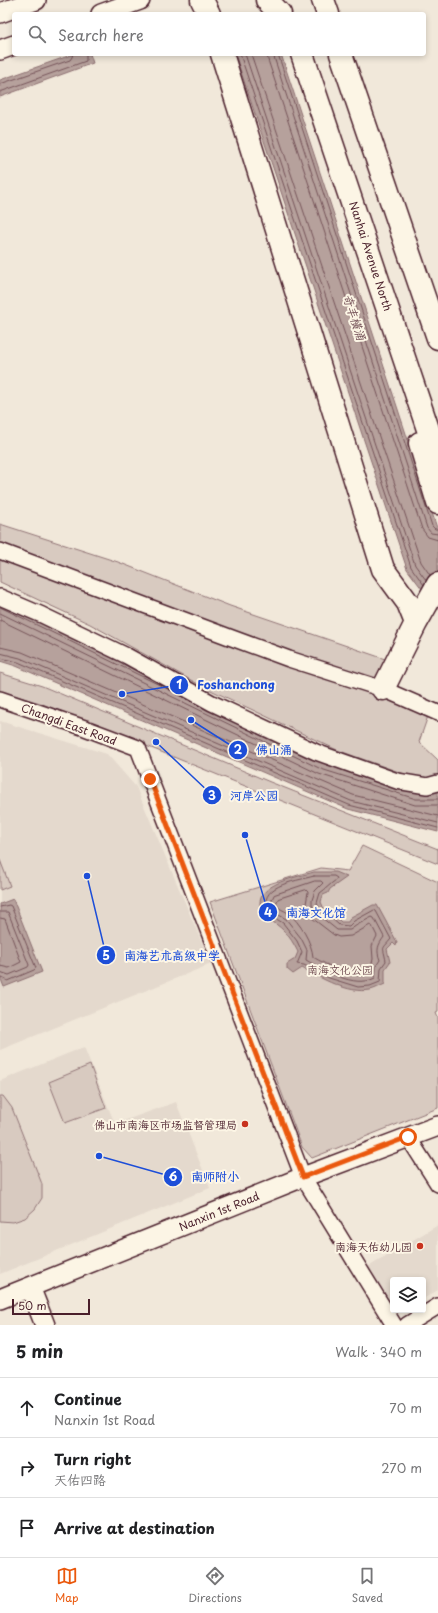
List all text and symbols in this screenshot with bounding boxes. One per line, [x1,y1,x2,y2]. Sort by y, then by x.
search box [12,12,426,56]
icon: search [26,23,48,45]
text: Search here [58,23,144,46]
street label: Nanhai Avenue North [345,199,397,313]
water label: 奇丰横涌 [339,291,371,344]
callout: Foshanchong [169,673,283,697]
text: 1 [176,675,182,693]
text: Foshanchong [197,675,275,693]
street label: Changdi East Road [19,699,119,749]
callout: 佛山涌 [228,738,300,762]
text: 2 [234,740,243,758]
text: 佛山涌 [256,740,292,758]
route end [141,770,159,788]
callout: 河岸公园 [202,783,286,807]
text: 3 [208,786,216,804]
text: 河岸公园 [230,786,278,804]
callout: 南海文化馆 [258,900,354,924]
text: 4 [264,903,272,921]
text: 南海文化馆 [286,903,346,921]
callout: 南海艺术高级中学 [96,943,228,967]
text: 5 [102,946,110,964]
text: 南海艺术高级中学 [124,946,220,964]
park label: 南海文化公园 [307,961,373,978]
place label: 佛山市南海区市场监督管理局 [94,1116,237,1133]
marker: 佛山市南海区市场监督管理局 [240,1119,250,1129]
route start [399,1128,417,1146]
callout: 南师附小 [163,1165,247,1189]
text: 6 [169,1167,178,1185]
text: 南师附小 [191,1167,239,1185]
street label: Nanxin 1st Road [176,1187,262,1235]
place label: 南海天佑幼儿园 [335,1238,412,1255]
marker: 南海天佑幼儿园 [415,1241,425,1251]
map controls [390,1277,426,1313]
button: layers [390,1277,426,1313]
scale bar [12,1297,90,1316]
text: 50 m [18,1297,47,1314]
text: 5 min [16,1338,63,1364]
text: Walk · 340 m [335,1342,422,1361]
text: Continue [54,1387,122,1410]
icon: ahead [16,1397,38,1419]
text: 70 m [389,1398,422,1417]
text: Nanxin 1st Road [54,1410,155,1429]
text: Turn right [54,1447,131,1470]
icon: right [16,1457,38,1479]
text: 270 m [381,1458,422,1477]
text: 天佑四路 [54,1470,106,1489]
text: Arrive at destination [54,1516,215,1539]
icon: arrive [16,1517,38,1539]
tab: Map [55,1565,78,1606]
tab: Directions [188,1565,242,1606]
tab: Saved [352,1565,383,1606]

